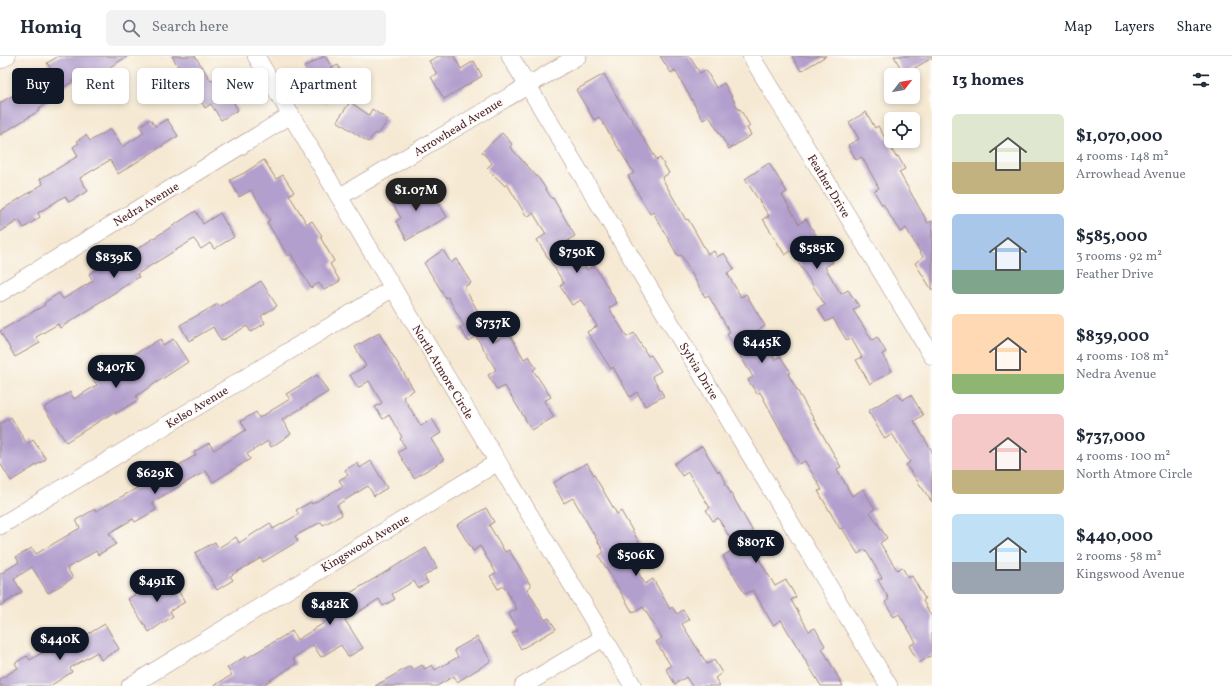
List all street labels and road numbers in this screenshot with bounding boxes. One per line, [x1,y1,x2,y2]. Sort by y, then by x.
street label: Arrowhead Avenue [411,95,506,161]
street label: Feather Drive [803,152,854,222]
street label: Nedra Avenue [111,179,183,231]
street label: North Atmore Circle [408,322,477,423]
street label: Sylvia Drive [675,340,722,403]
street label: Kelso Avenue [163,383,232,433]
street label: Kingswood Avenue [318,511,413,577]

